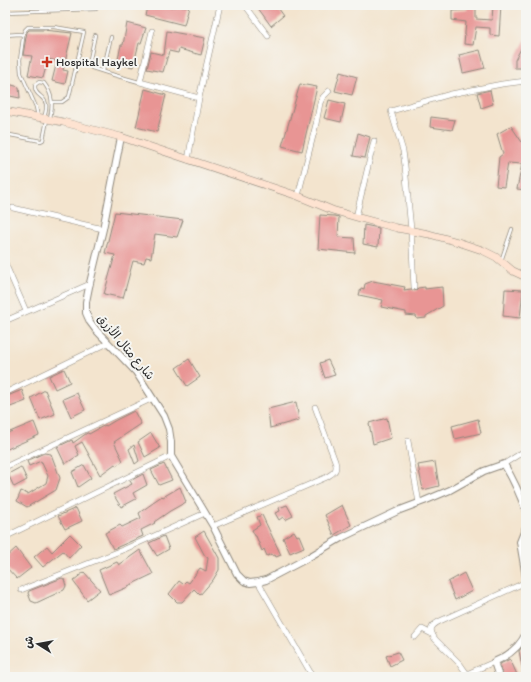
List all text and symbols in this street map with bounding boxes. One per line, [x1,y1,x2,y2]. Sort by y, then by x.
place label: Hospital Haykel [56,55,138,69]
marker: Hospital Haykel [41,56,53,68]
street label: شارع متال الأزرق [93,311,158,384]
north arrow [18,624,58,664]
text: ش [21,635,36,649]

